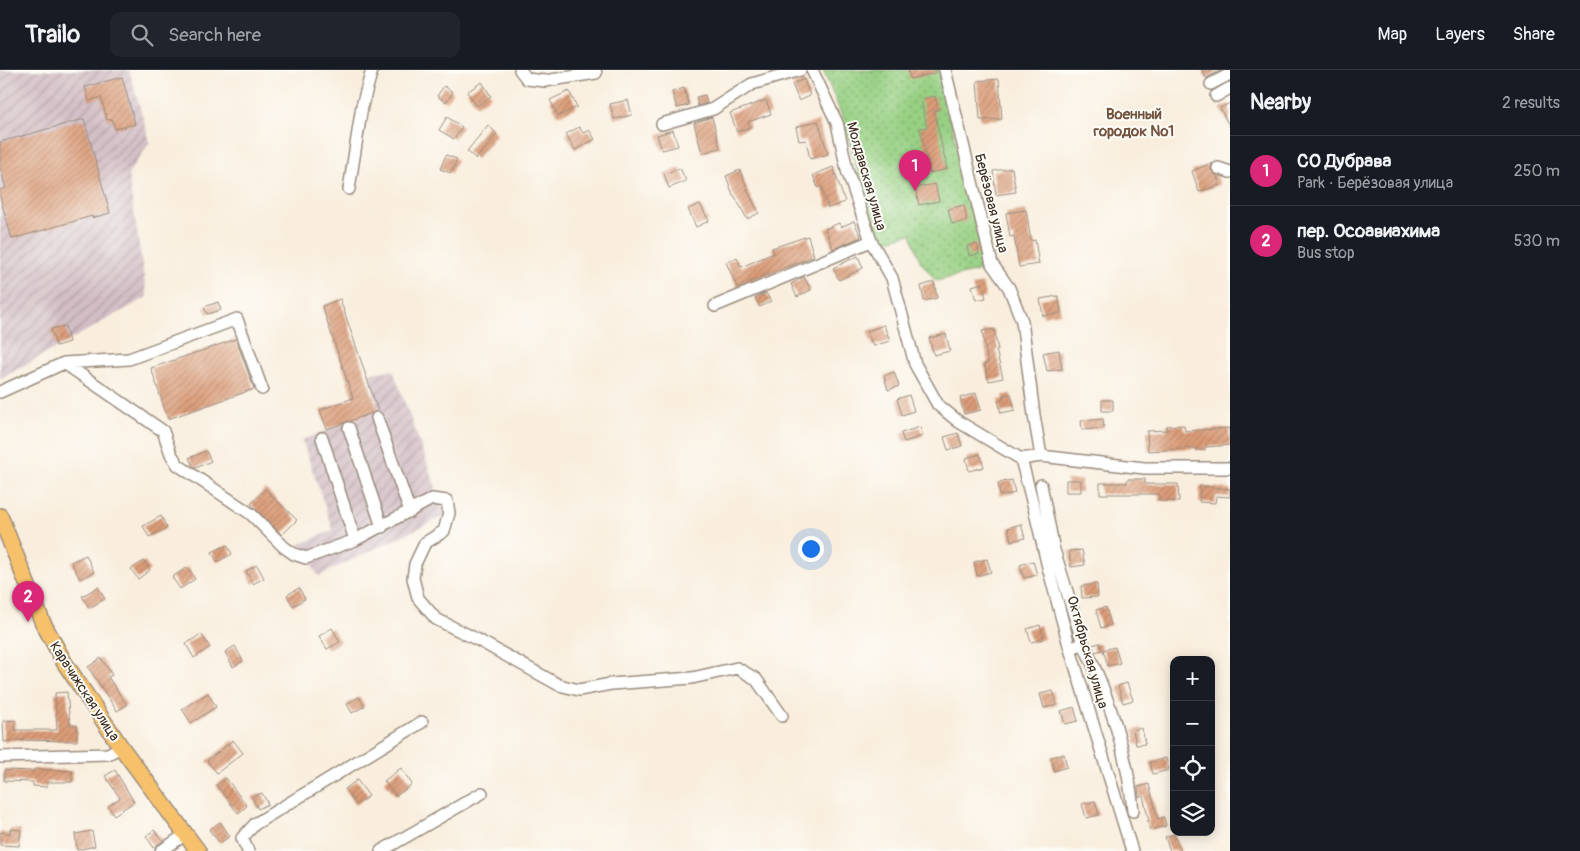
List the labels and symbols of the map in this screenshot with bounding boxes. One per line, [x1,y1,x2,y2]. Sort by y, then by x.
district label: Военный городок №1 [1093,105,1174,141]
street label: Молдавская улица [843,120,890,232]
pin: 1 [899,150,931,191]
street label: Берёзовая улица [971,152,1012,254]
your location [798,536,824,562]
pin: 2 [12,581,44,622]
street label: Октябрьская улица [1063,594,1112,710]
street label: Карачижская улица [46,638,123,744]

